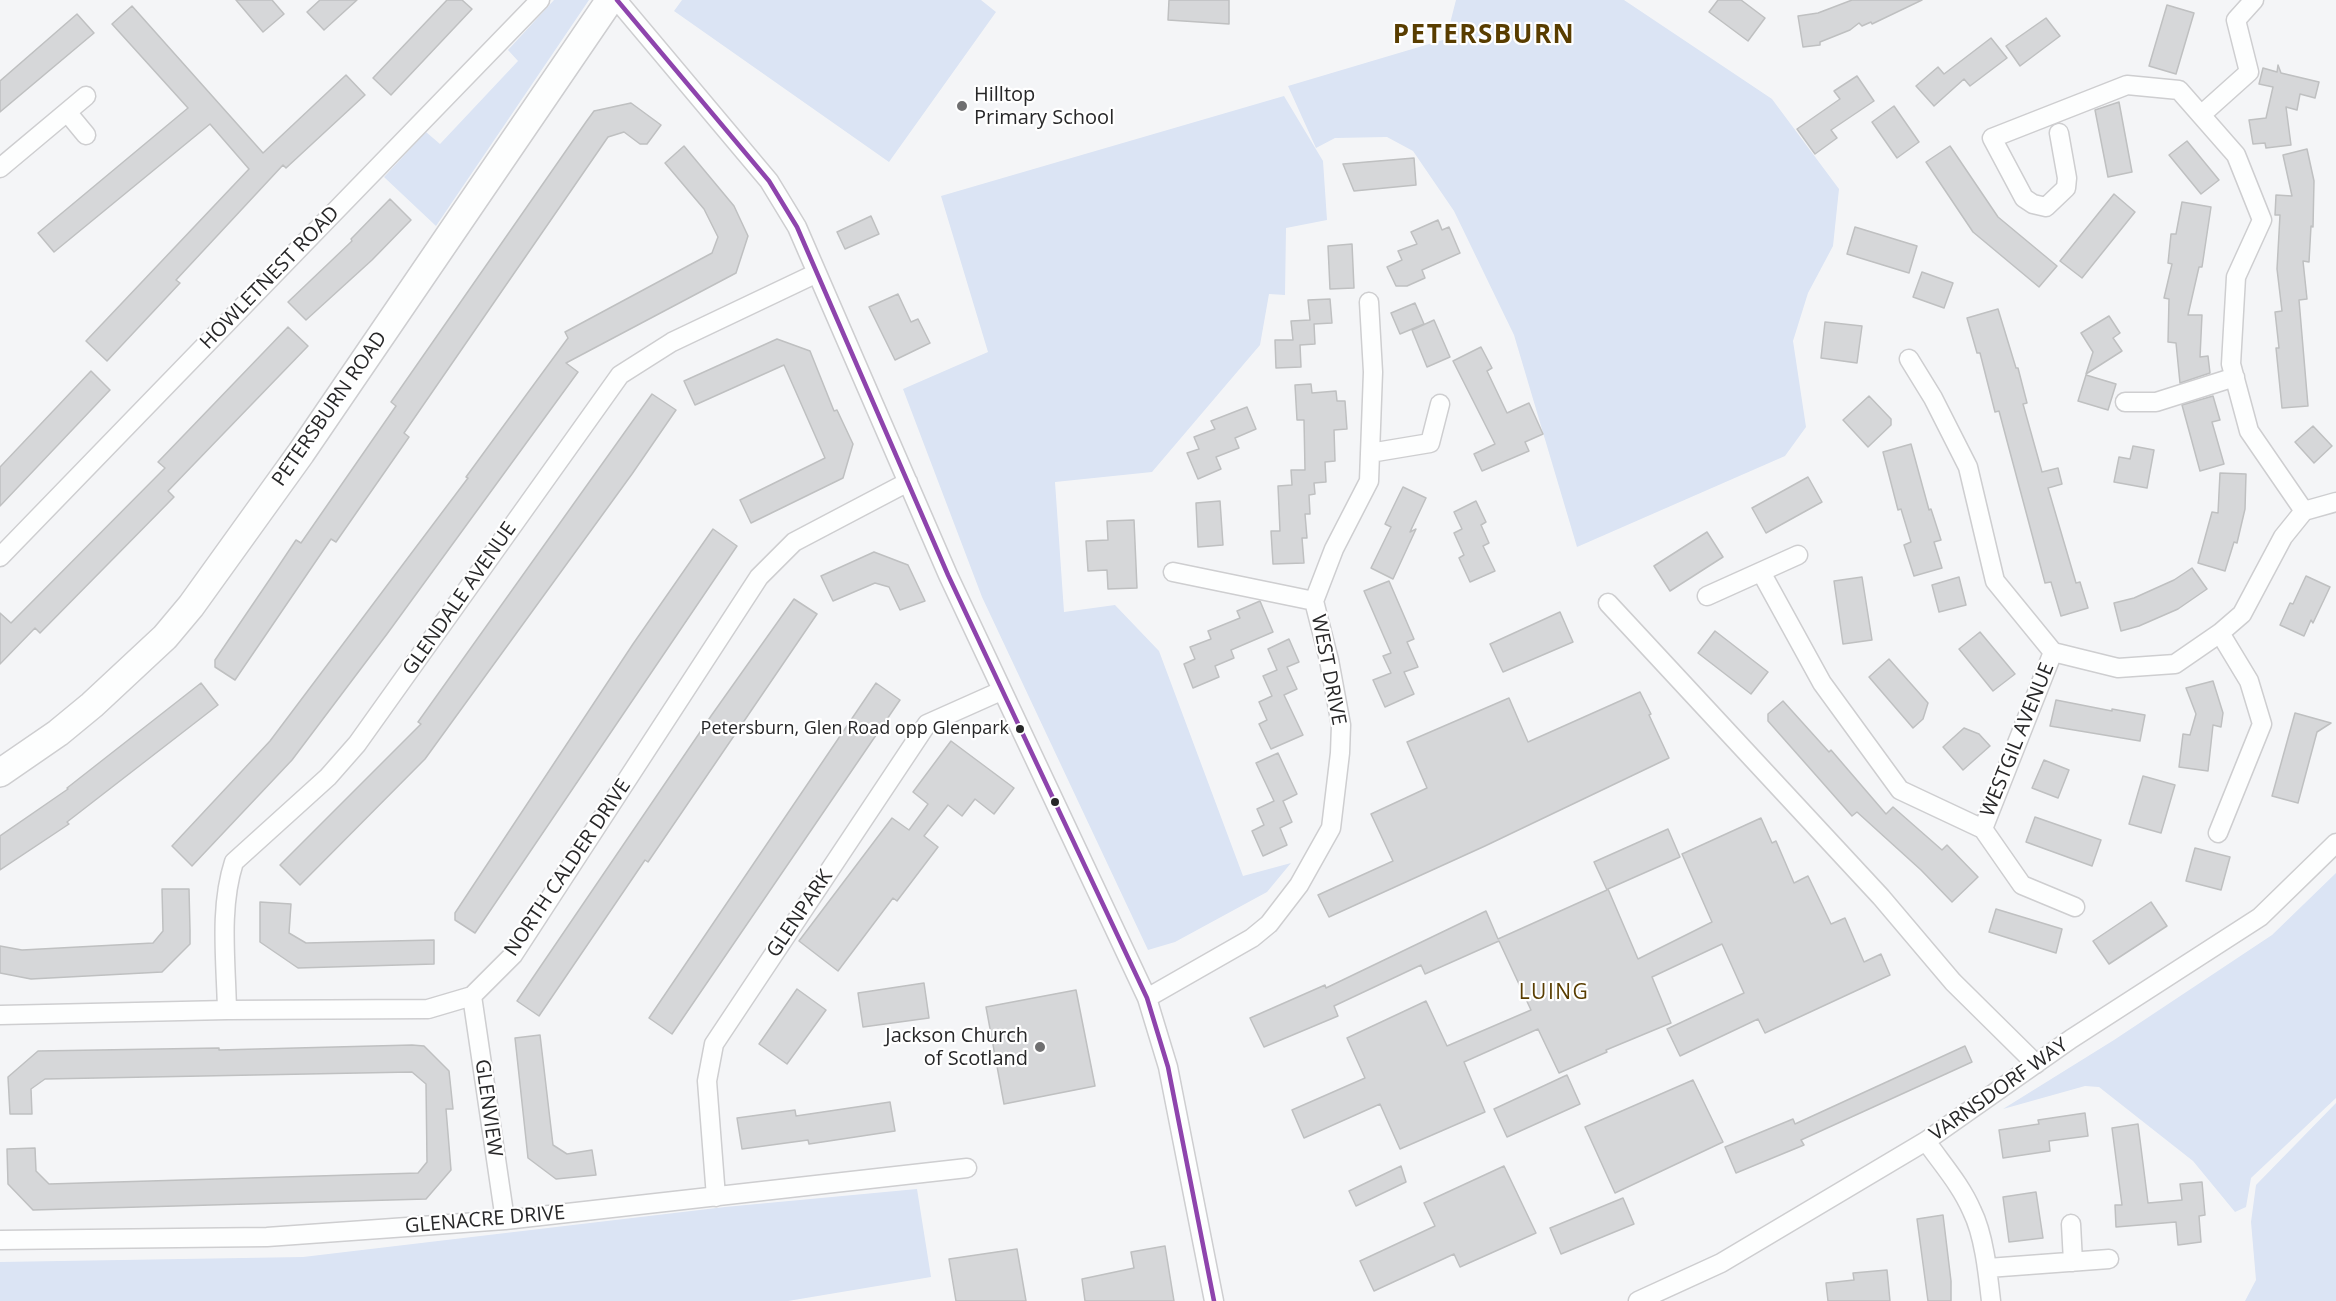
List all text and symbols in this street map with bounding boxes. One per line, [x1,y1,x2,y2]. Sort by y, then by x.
district label: PETERSBURN [1393,20,1575,52]
place label: Hilltop Primary School [974,83,1114,130]
marker: Hilltop Primary School [955,99,969,113]
street label: HOWLETNEST ROAD [195,201,345,355]
street label: PETERSBURN ROAD [267,327,393,491]
street label: GLENDALE AVENUE [398,518,522,680]
street label: WEST DRIVE [1306,613,1350,727]
street label: WESTGIL AVENUE [1976,660,2060,820]
place label: Petersburn, Glen Road opp Glenpark [701,718,1009,740]
marker: Petersburn, Glen Road opp Glenpark [1014,723,1026,735]
street label: NORTH CALDER DRIVE [500,775,636,961]
unlabelled marker [1049,796,1061,808]
street label: GLENPARK [762,866,838,962]
district label: LUING [1519,980,1589,1006]
place label: Jackson Church of Scotland [885,1024,1028,1071]
street label: VARNSDORF WAY [1925,1033,2073,1147]
marker: Jackson Church of Scotland [1033,1040,1047,1054]
street label: GLENVIEW [469,1058,507,1158]
street label: GLENACRE DRIVE [404,1201,566,1239]

